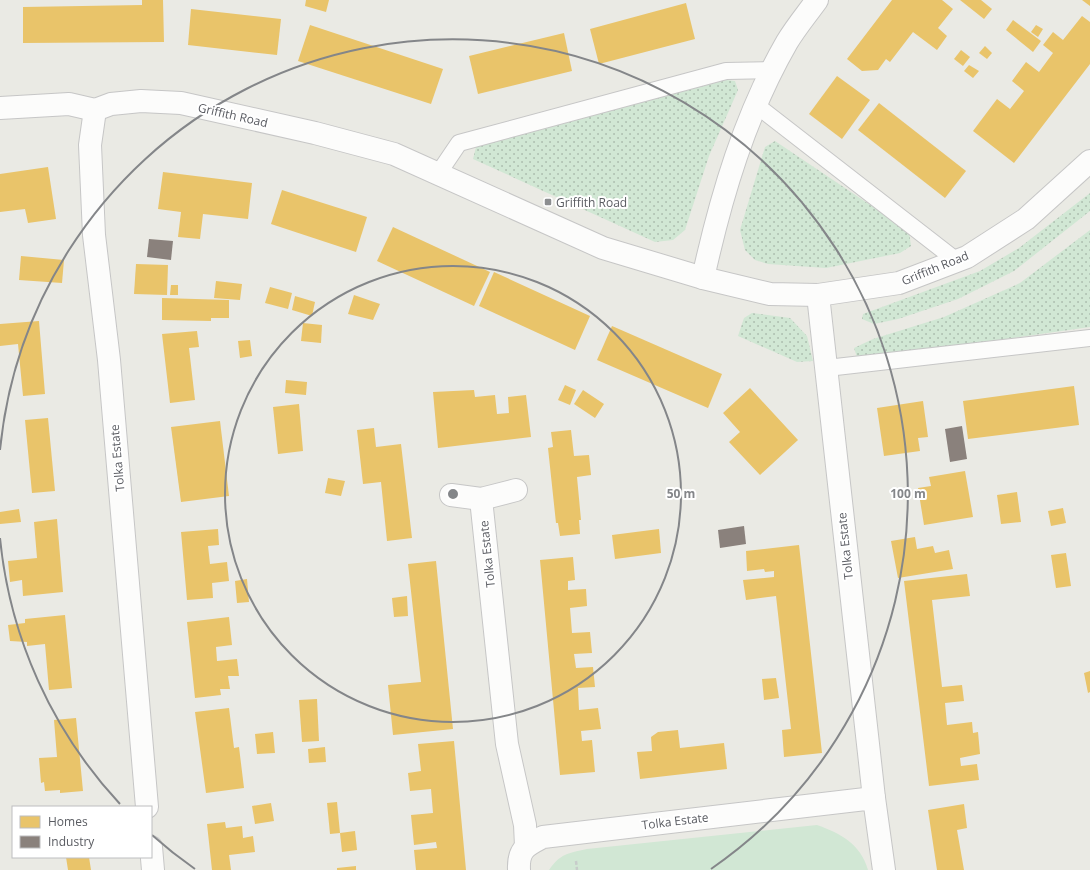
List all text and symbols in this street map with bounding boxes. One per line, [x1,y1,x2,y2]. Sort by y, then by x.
street label: Griffith Road [196,99,270,131]
place label: Griffith Road [556,194,627,211]
marker: Griffith Road [543,197,553,207]
street label: Griffith Road [899,247,971,289]
street label: Tolka Estate [106,423,128,492]
text: 50 m [667,485,695,502]
text: 100 m [890,485,926,502]
centre of rings [446,487,460,501]
street label: Tolka Estate [833,511,857,580]
street label: Tolka Estate [475,519,499,588]
legend [12,806,152,858]
street label: Tolka Estate [641,808,710,834]
text: Homes [48,813,88,830]
text: Industry [48,833,95,850]

